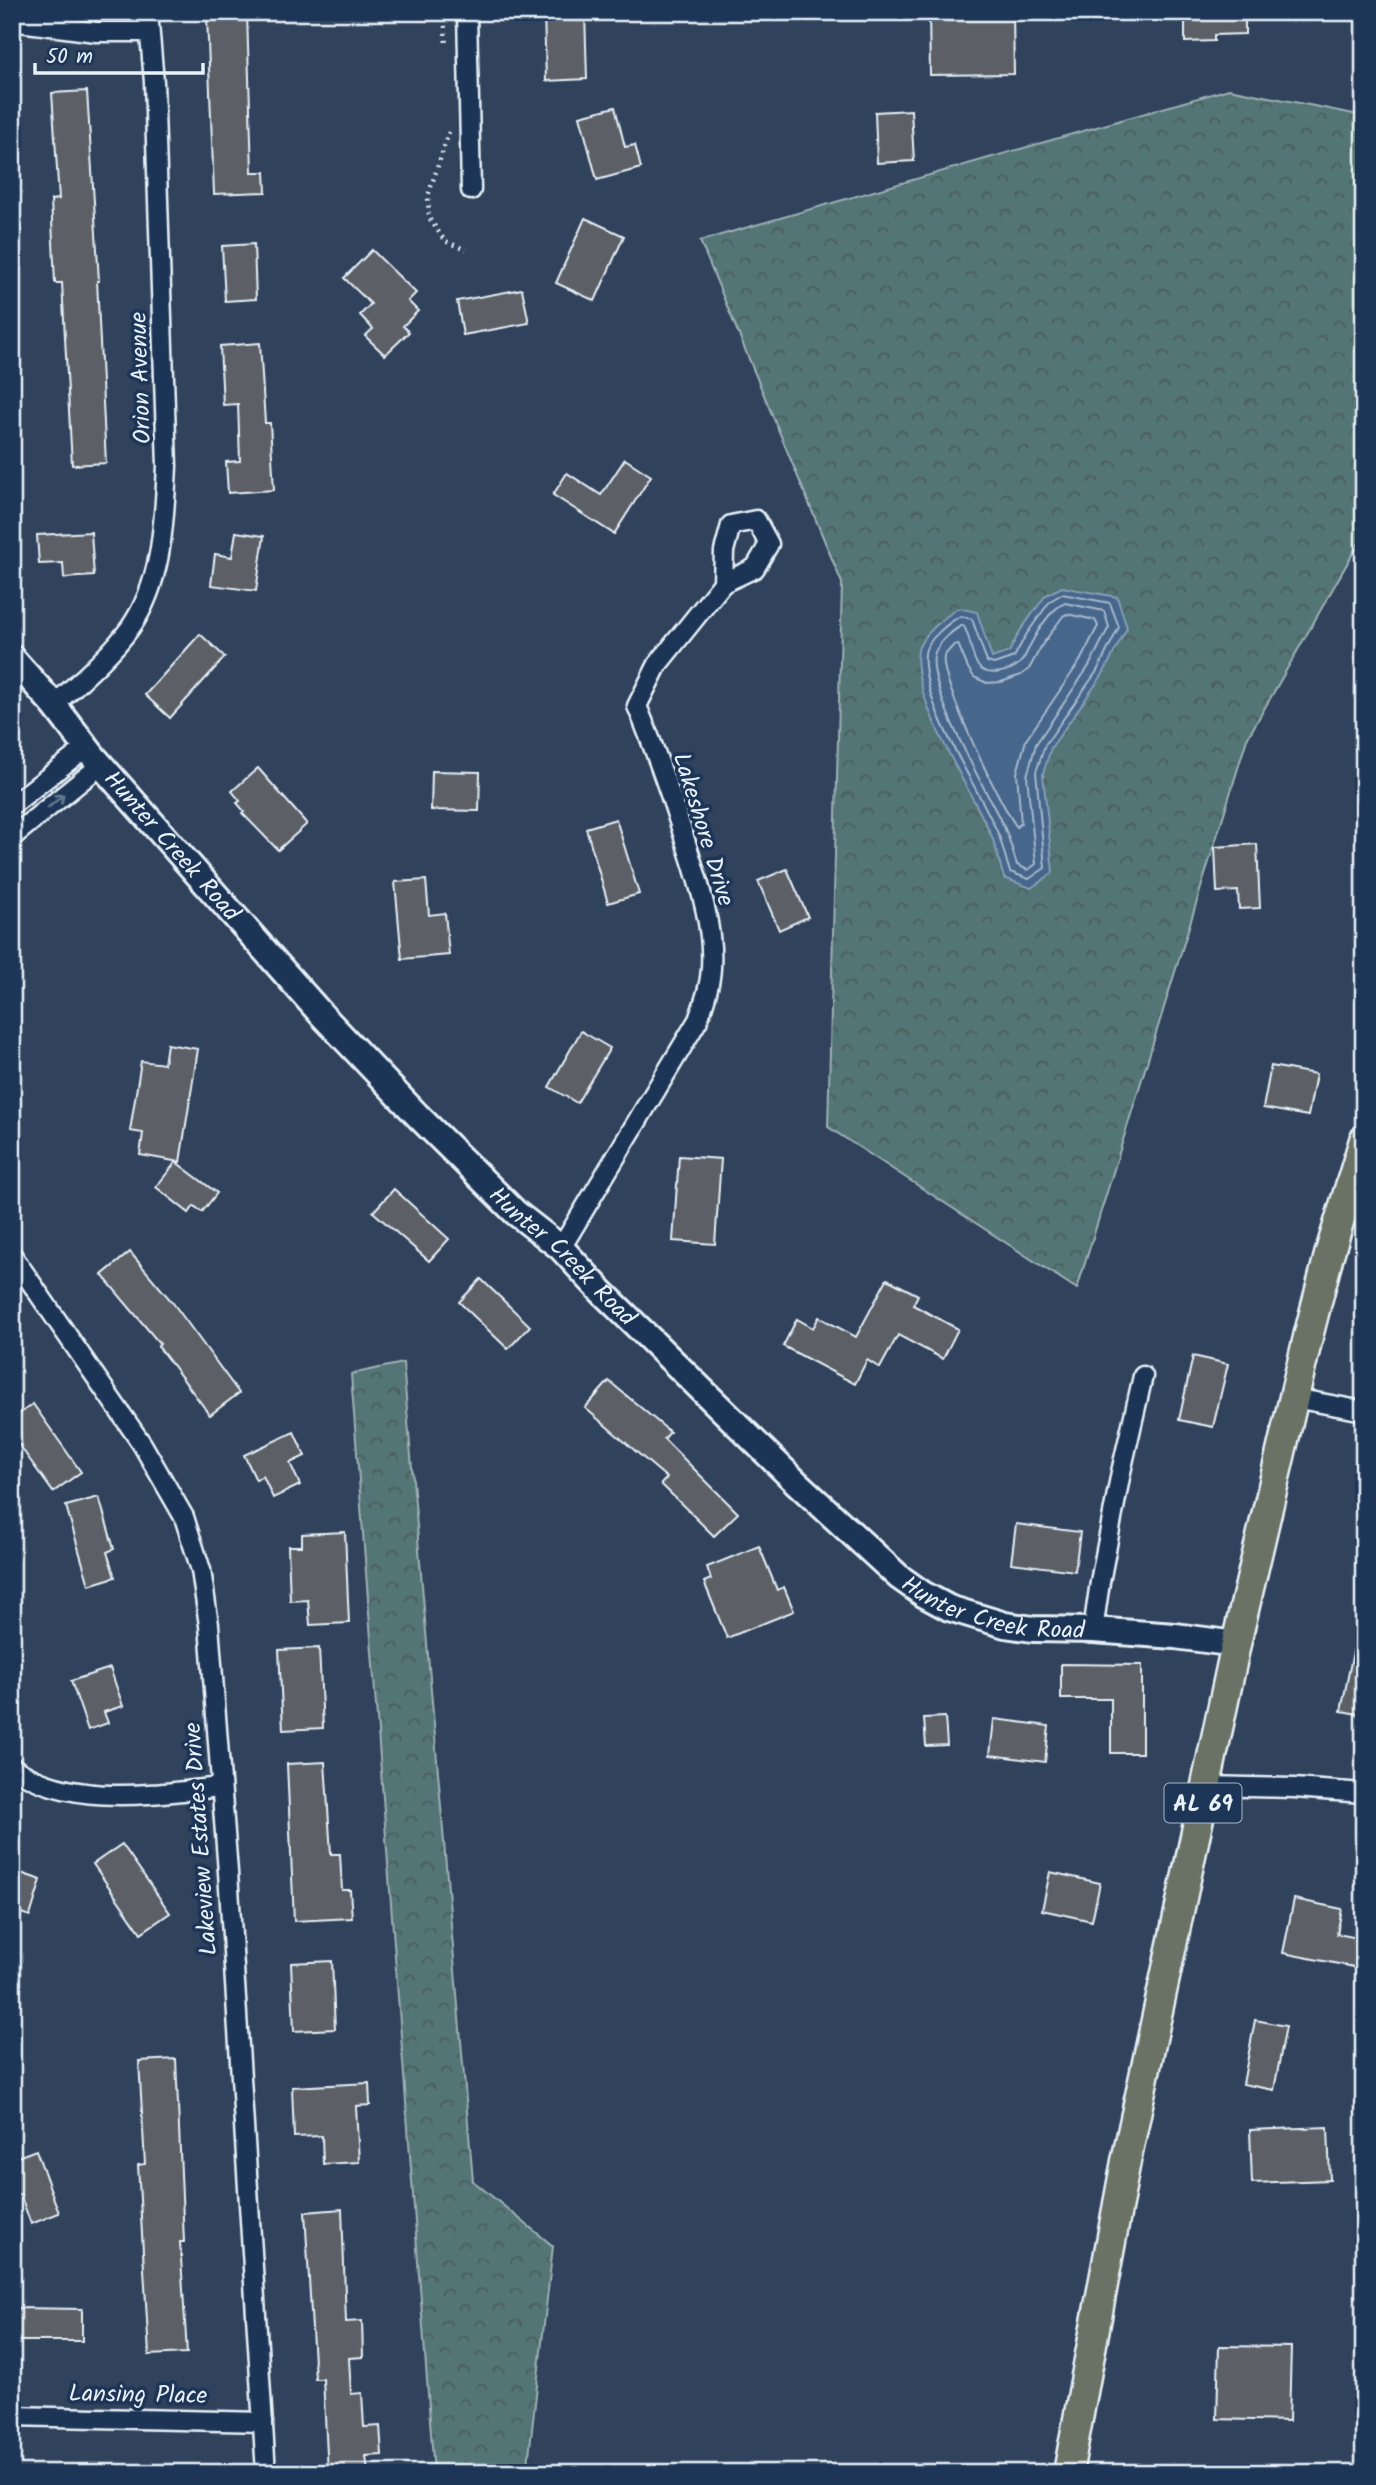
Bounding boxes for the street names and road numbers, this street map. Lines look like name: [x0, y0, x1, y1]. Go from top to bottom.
street label: Orion Avenue: [120, 311, 163, 445]
street label: Lakeshore Drive: [661, 748, 744, 911]
street label: Hunter Creek Road: [93, 762, 250, 932]
street label: Hunter Creek Road: [479, 1178, 646, 1337]
street label: Hunter Creek Road: [892, 1566, 1086, 1651]
street label: Lakeview Estates Drive: [174, 1721, 229, 1957]
road number: AL 69: [1164, 1784, 1242, 1822]
street label: Lansing Place: [68, 2375, 208, 2416]

